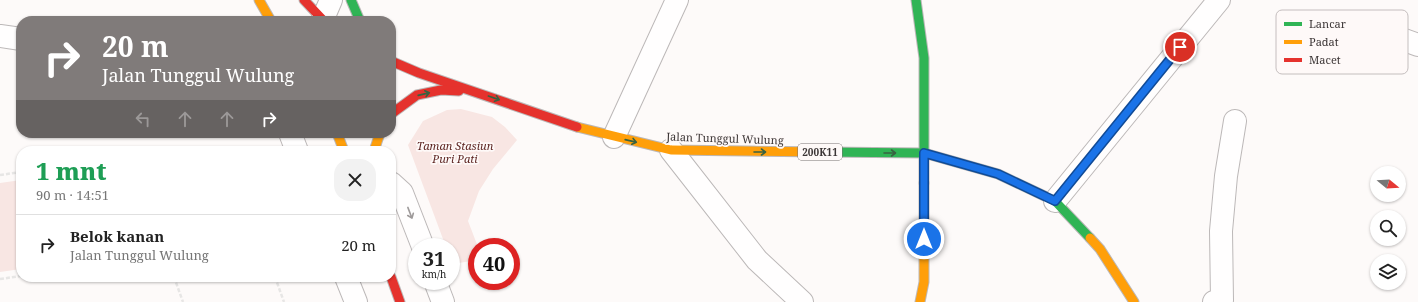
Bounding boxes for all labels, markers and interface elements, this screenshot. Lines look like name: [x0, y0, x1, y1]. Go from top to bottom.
legend: [1276, 10, 1408, 74]
text: Lancar: [1309, 16, 1347, 31]
text: 20 m: [102, 27, 169, 65]
pin: [1163, 30, 1197, 64]
icon: right: [36, 32, 88, 84]
text: Padat: [1309, 34, 1339, 49]
icon: arrive: [1169, 36, 1191, 58]
text: Macet: [1309, 52, 1341, 67]
text: Jalan Tunggul Wulung: [102, 63, 294, 87]
one-way arrow: [417, 90, 430, 97]
one-way arrow: [487, 95, 500, 102]
icon: left: [132, 108, 154, 130]
icon: ahead: [174, 108, 196, 130]
icon: ahead: [216, 108, 238, 130]
icon: right: [258, 108, 280, 130]
street label: Jalan Tunggul Wulung: [665, 128, 784, 148]
one-way arrow: [625, 137, 638, 145]
park label: Taman Stasiun Puri Pati: [417, 138, 494, 166]
road number: 200K11: [798, 144, 842, 160]
one-way arrow: [753, 148, 766, 156]
one-way arrow: [883, 149, 896, 157]
text: 1 mnt: [36, 154, 106, 187]
button: close: [334, 159, 376, 201]
north arrow: [1370, 166, 1406, 202]
map controls: [1370, 166, 1406, 290]
text: 90 m · 14:51: [36, 186, 109, 204]
one-way arrow: [406, 207, 414, 219]
button: search: [1370, 210, 1406, 246]
position arrow: [903, 218, 945, 260]
text: Belok kanan: [70, 226, 164, 246]
icon: right: [36, 234, 58, 256]
text: 20 m: [341, 235, 376, 255]
speed limit sign: 40: [468, 238, 520, 290]
text: 31: [423, 245, 445, 272]
text: Jalan Tunggul Wulung: [70, 246, 209, 264]
button: layers: [1370, 254, 1406, 290]
text: km/h: [422, 267, 446, 281]

